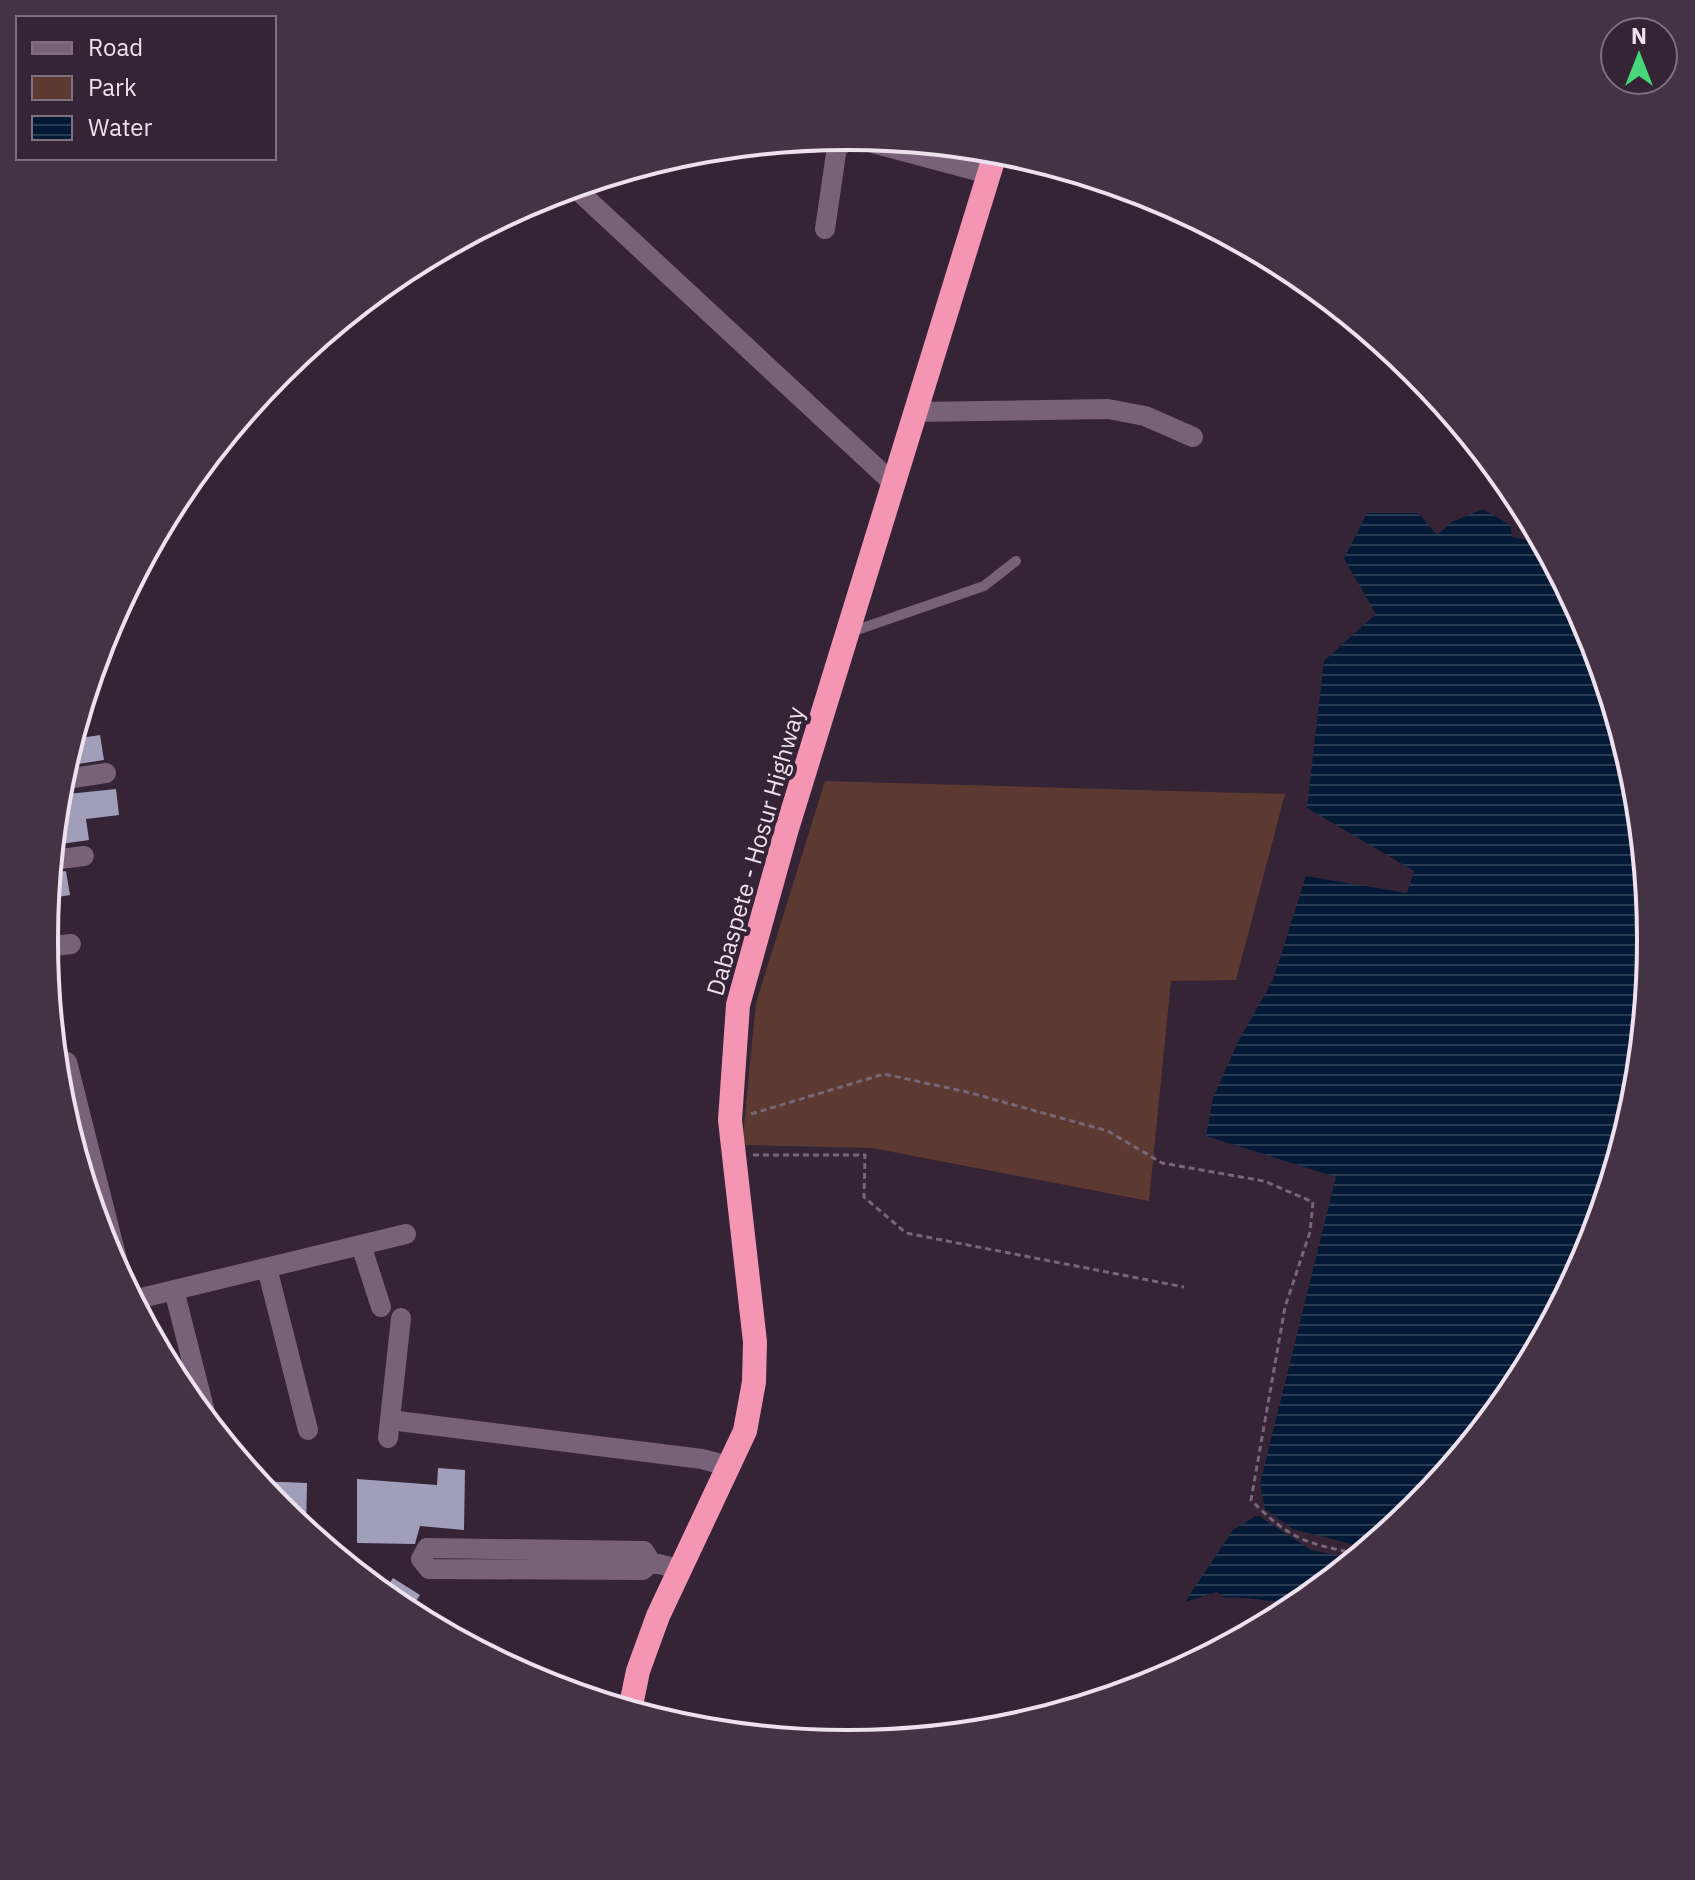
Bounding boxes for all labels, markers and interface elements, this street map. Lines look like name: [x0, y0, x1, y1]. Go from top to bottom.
legend: [16, 16, 276, 160]
north arrow: [1599, 16, 1679, 96]
text: N: [1631, 21, 1647, 50]
text: Road: [88, 31, 143, 63]
text: Park: [88, 71, 137, 103]
text: Water: [88, 111, 152, 143]
street label: Dabaspete - Hosur Highway: [698, 703, 812, 999]

